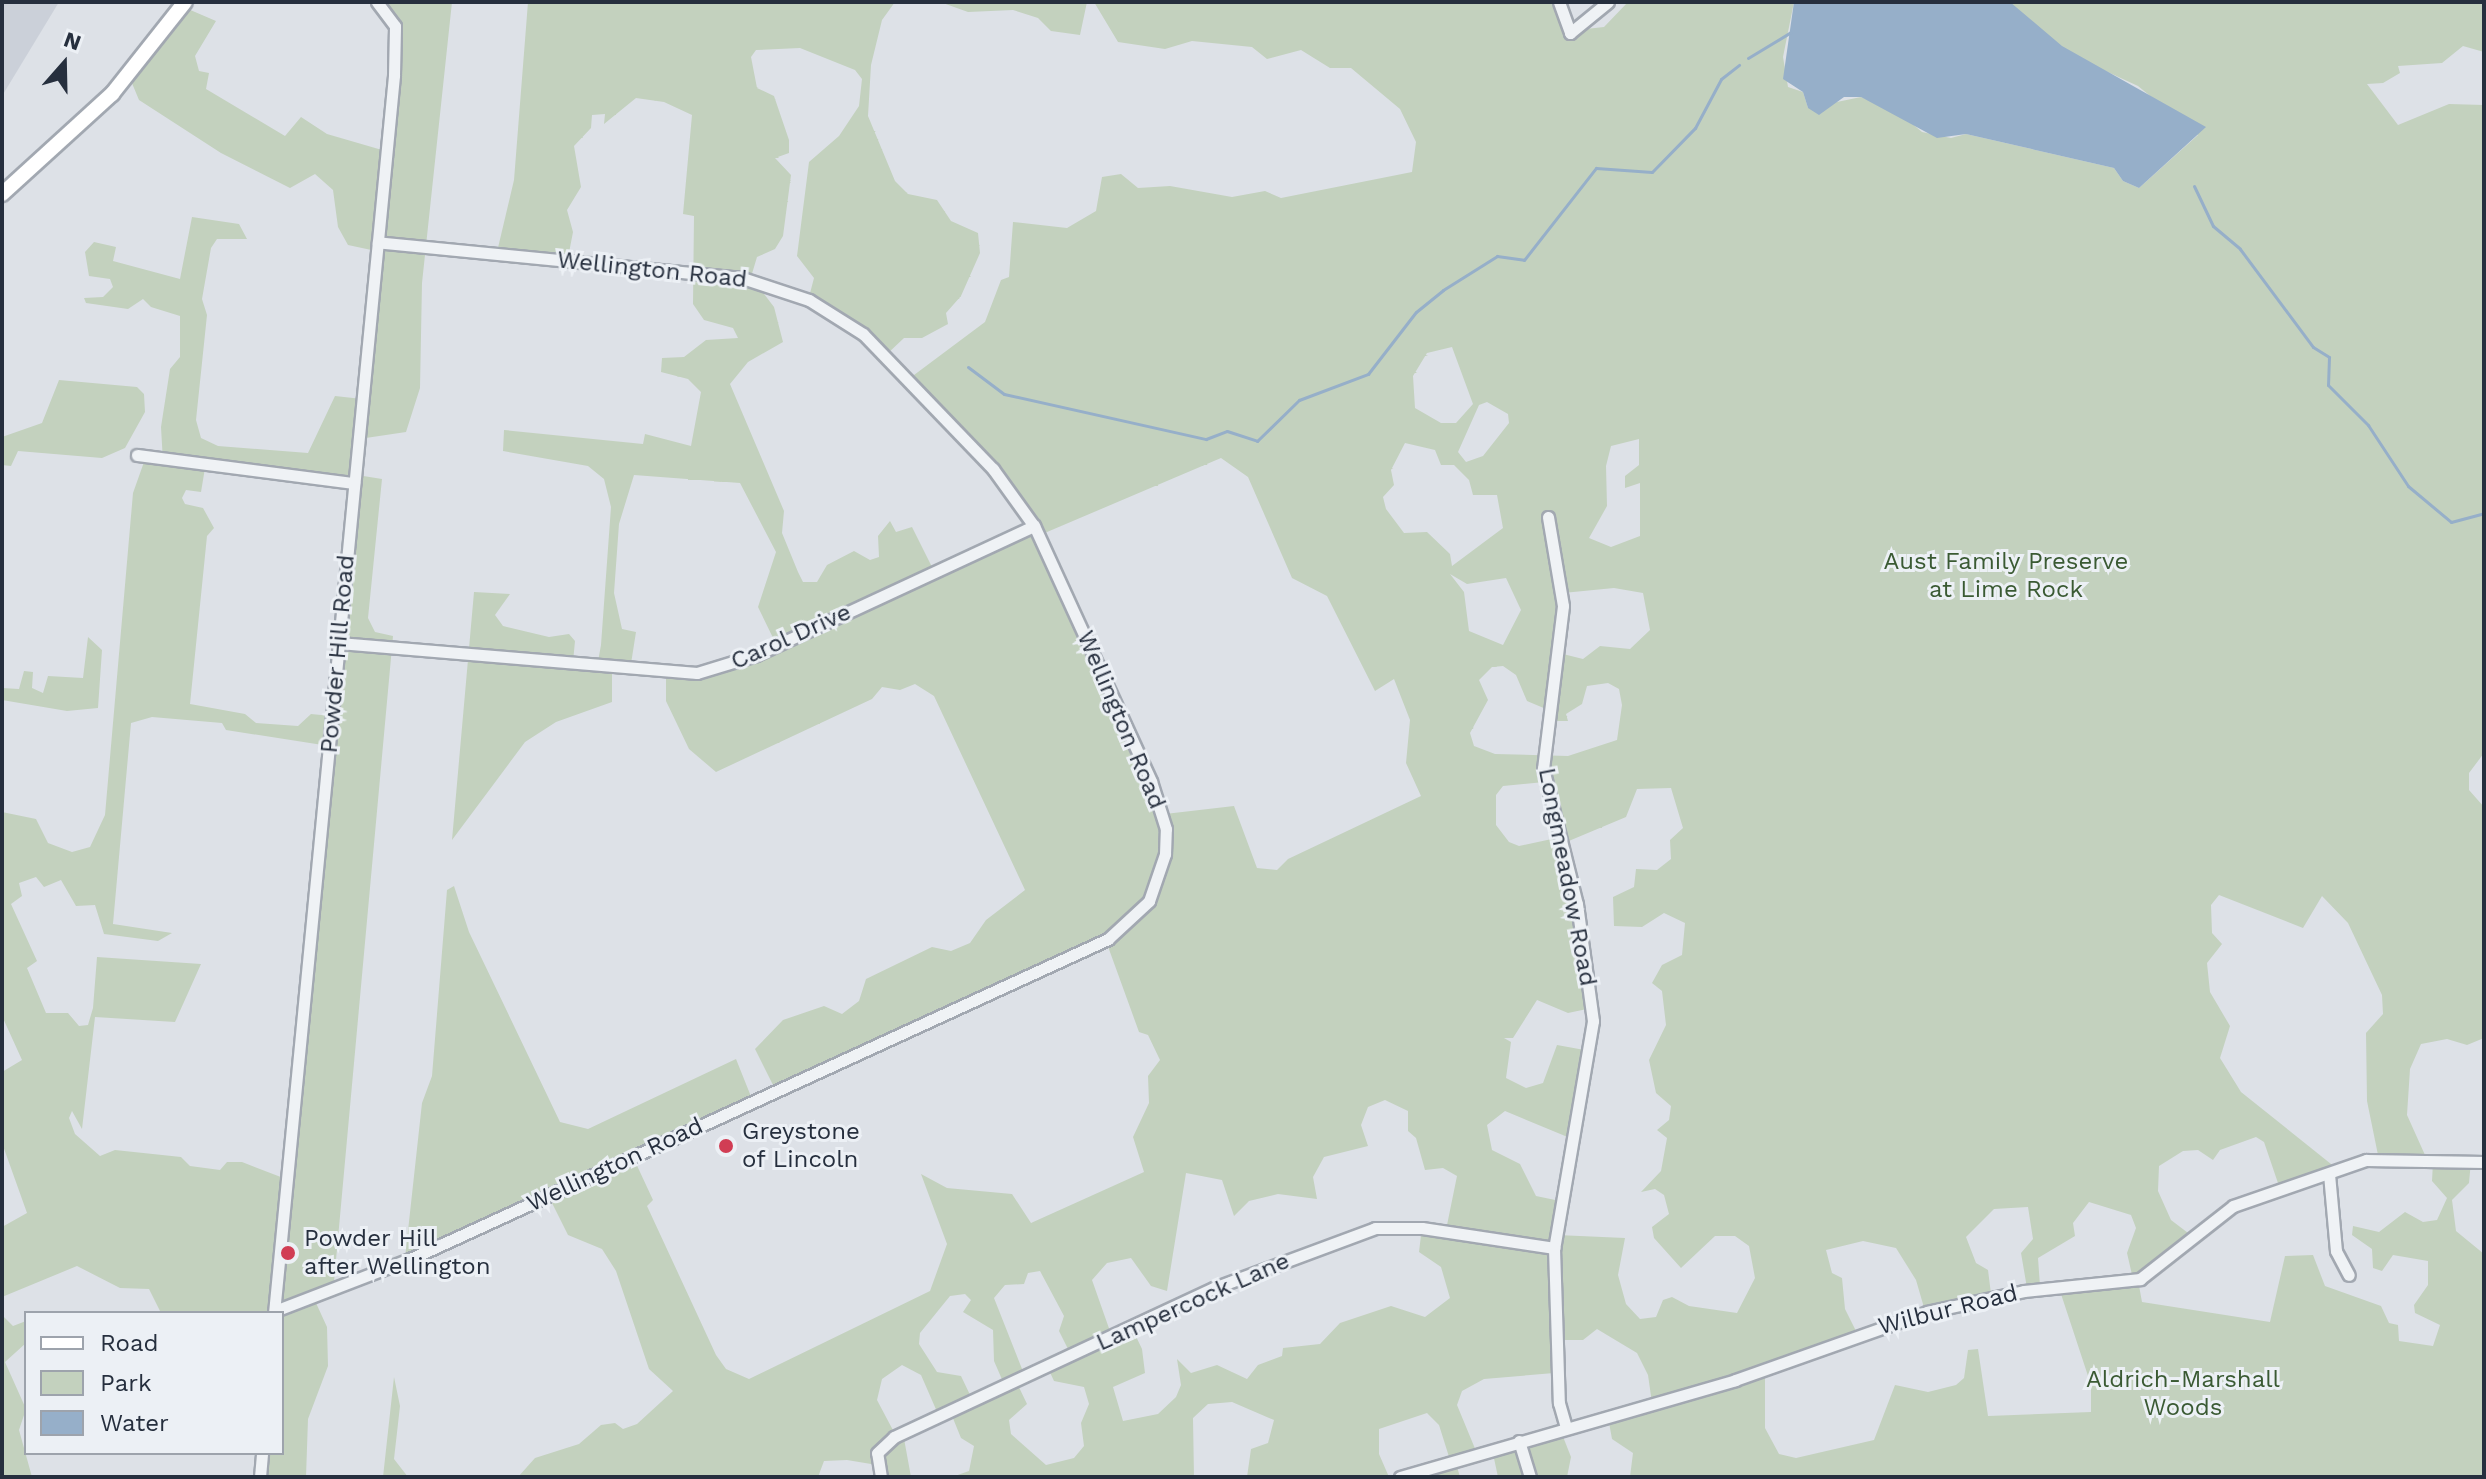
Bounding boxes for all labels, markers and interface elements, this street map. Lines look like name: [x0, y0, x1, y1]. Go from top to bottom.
north arrow: [24, 24, 104, 104]
text: N: [60, 26, 84, 56]
street label: Wellington Road: [556, 246, 748, 294]
park label: Aust Family Preserve at Lime Rock: [1883, 548, 2129, 604]
street label: Powder Hill Road: [315, 553, 361, 755]
street label: Carol Drive: [726, 598, 856, 676]
street label: Wellington Road: [1070, 627, 1172, 813]
street label: Longmeadow Road: [1532, 765, 1602, 989]
street label: Wellington Road: [522, 1112, 708, 1218]
place label: Greystone of Lincoln: [742, 1118, 860, 1174]
marker: Greystone of Lincoln: [717, 1137, 735, 1155]
place label: Powder Hill after Wellington: [304, 1225, 492, 1281]
marker: Powder Hill after Wellington: [279, 1244, 297, 1262]
street label: Lampercock Lane: [1092, 1246, 1294, 1358]
street label: Wilbur Road: [1875, 1279, 2021, 1341]
legend: [24, 1311, 284, 1455]
text: Road: [100, 1329, 159, 1357]
park label: Aldrich-Marshall Woods: [2086, 1366, 2280, 1422]
text: Park: [100, 1369, 152, 1397]
text: Water: [100, 1409, 169, 1437]

